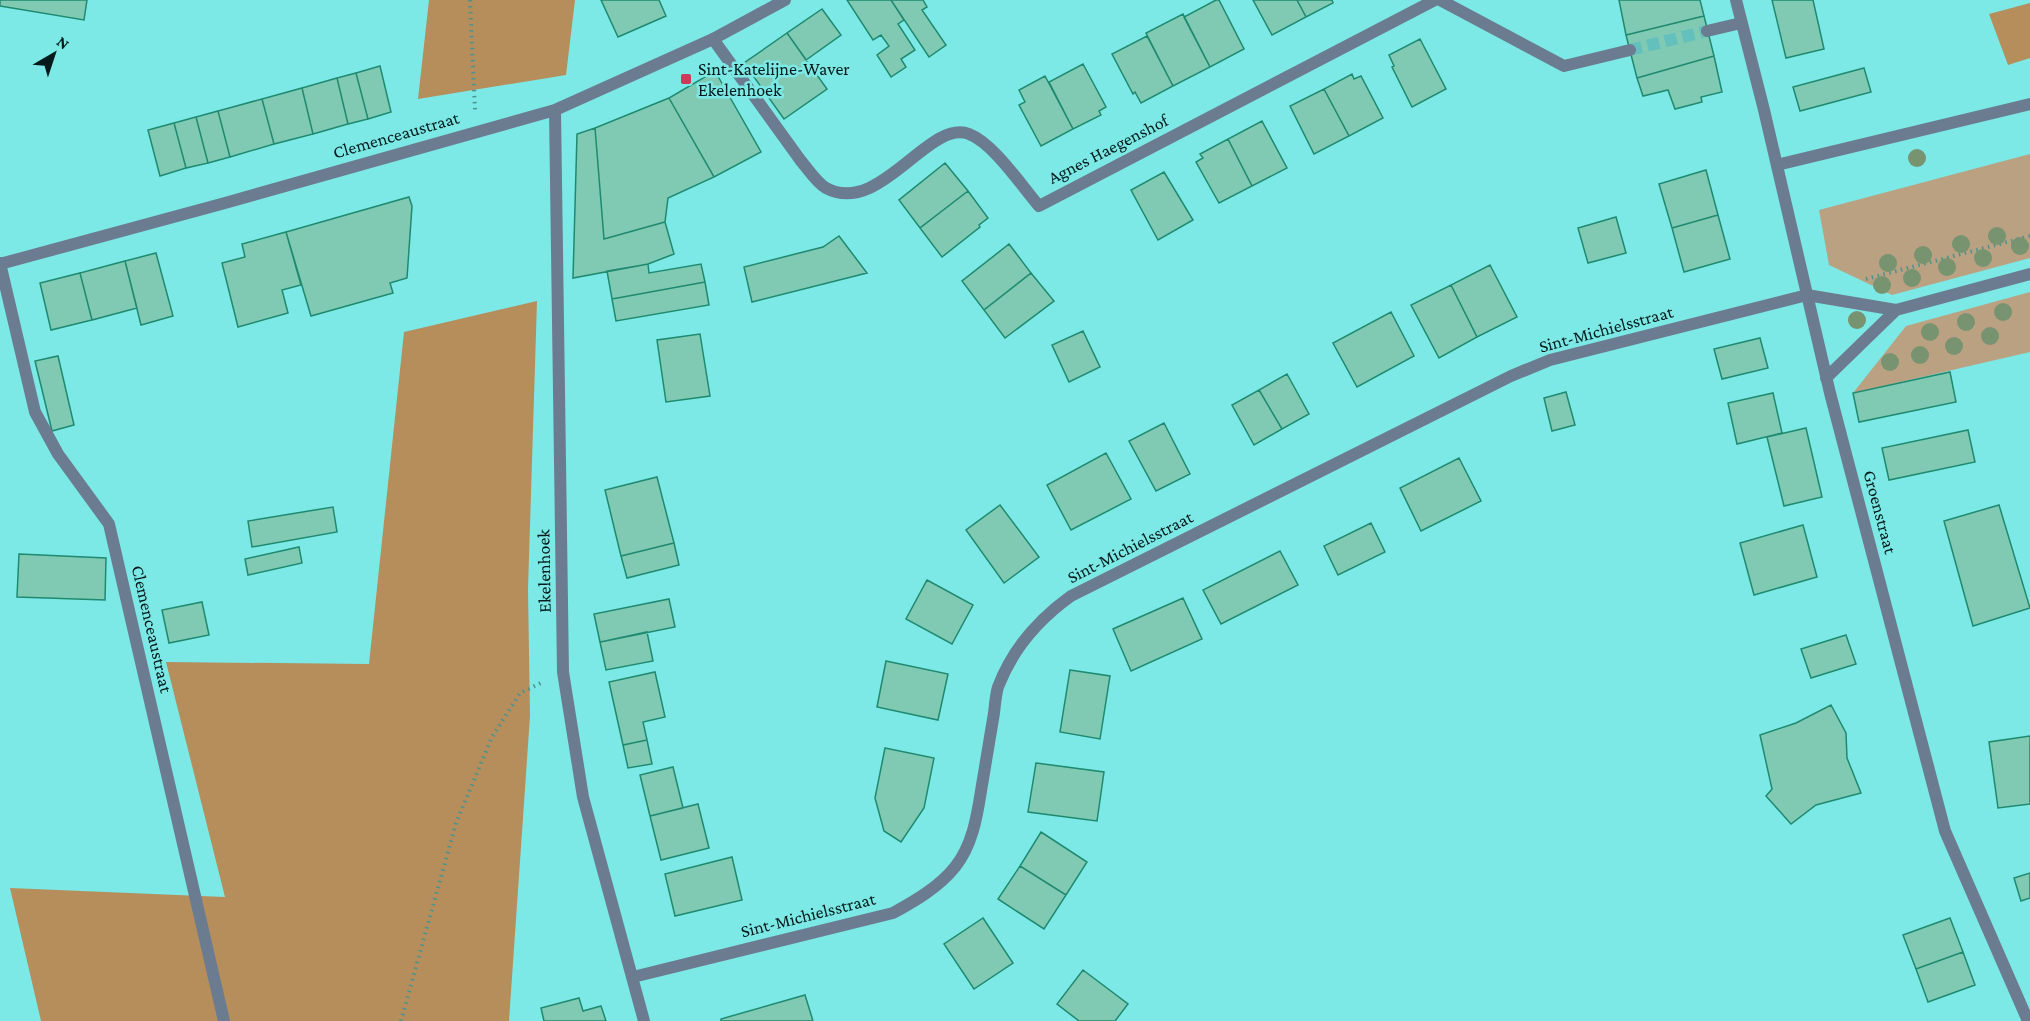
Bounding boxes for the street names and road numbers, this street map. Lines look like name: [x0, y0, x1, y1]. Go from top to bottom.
street label: Clemenceaustraat: [331, 107, 462, 163]
street label: Agnes Haegenshof: [1045, 109, 1173, 188]
street label: Sint-Michielsstraat: [1537, 301, 1676, 357]
street label: Groenstraat: [1859, 468, 1901, 557]
street label: Sint-Michielsstraat: [1064, 506, 1197, 587]
street label: Ekelenhoek: [533, 529, 555, 613]
street label: Clemenceaustraat: [128, 563, 177, 696]
street label: Sint-Michielsstraat: [739, 888, 878, 941]

